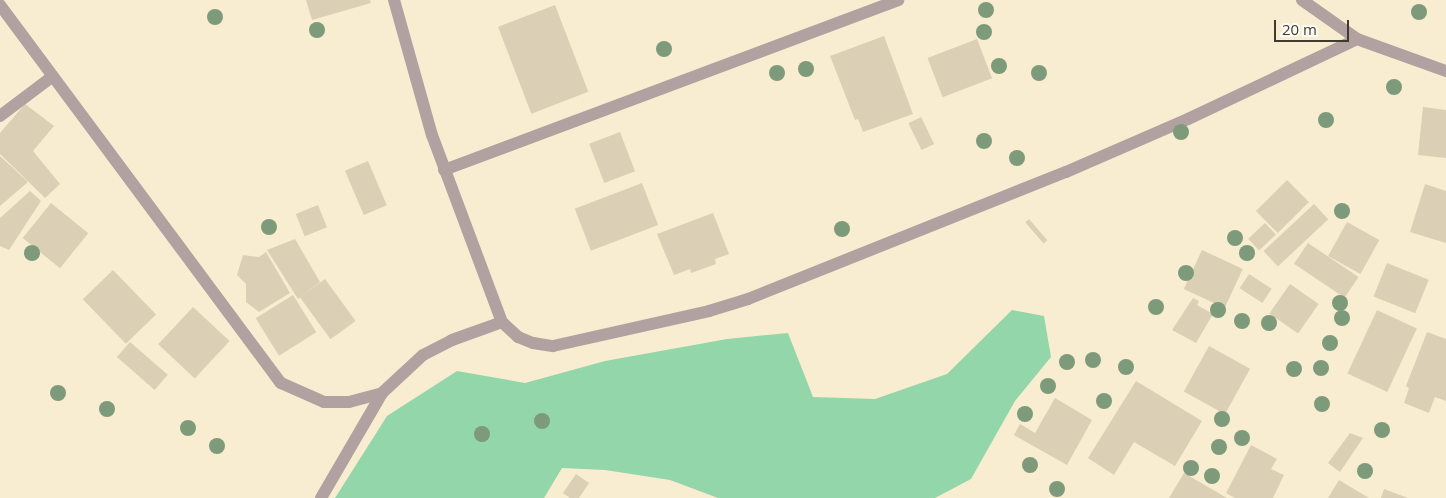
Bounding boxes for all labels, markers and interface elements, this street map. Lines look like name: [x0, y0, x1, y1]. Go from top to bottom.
scale bar: [1276, 10, 1351, 42]
text: 20 m: [1282, 19, 1317, 39]

